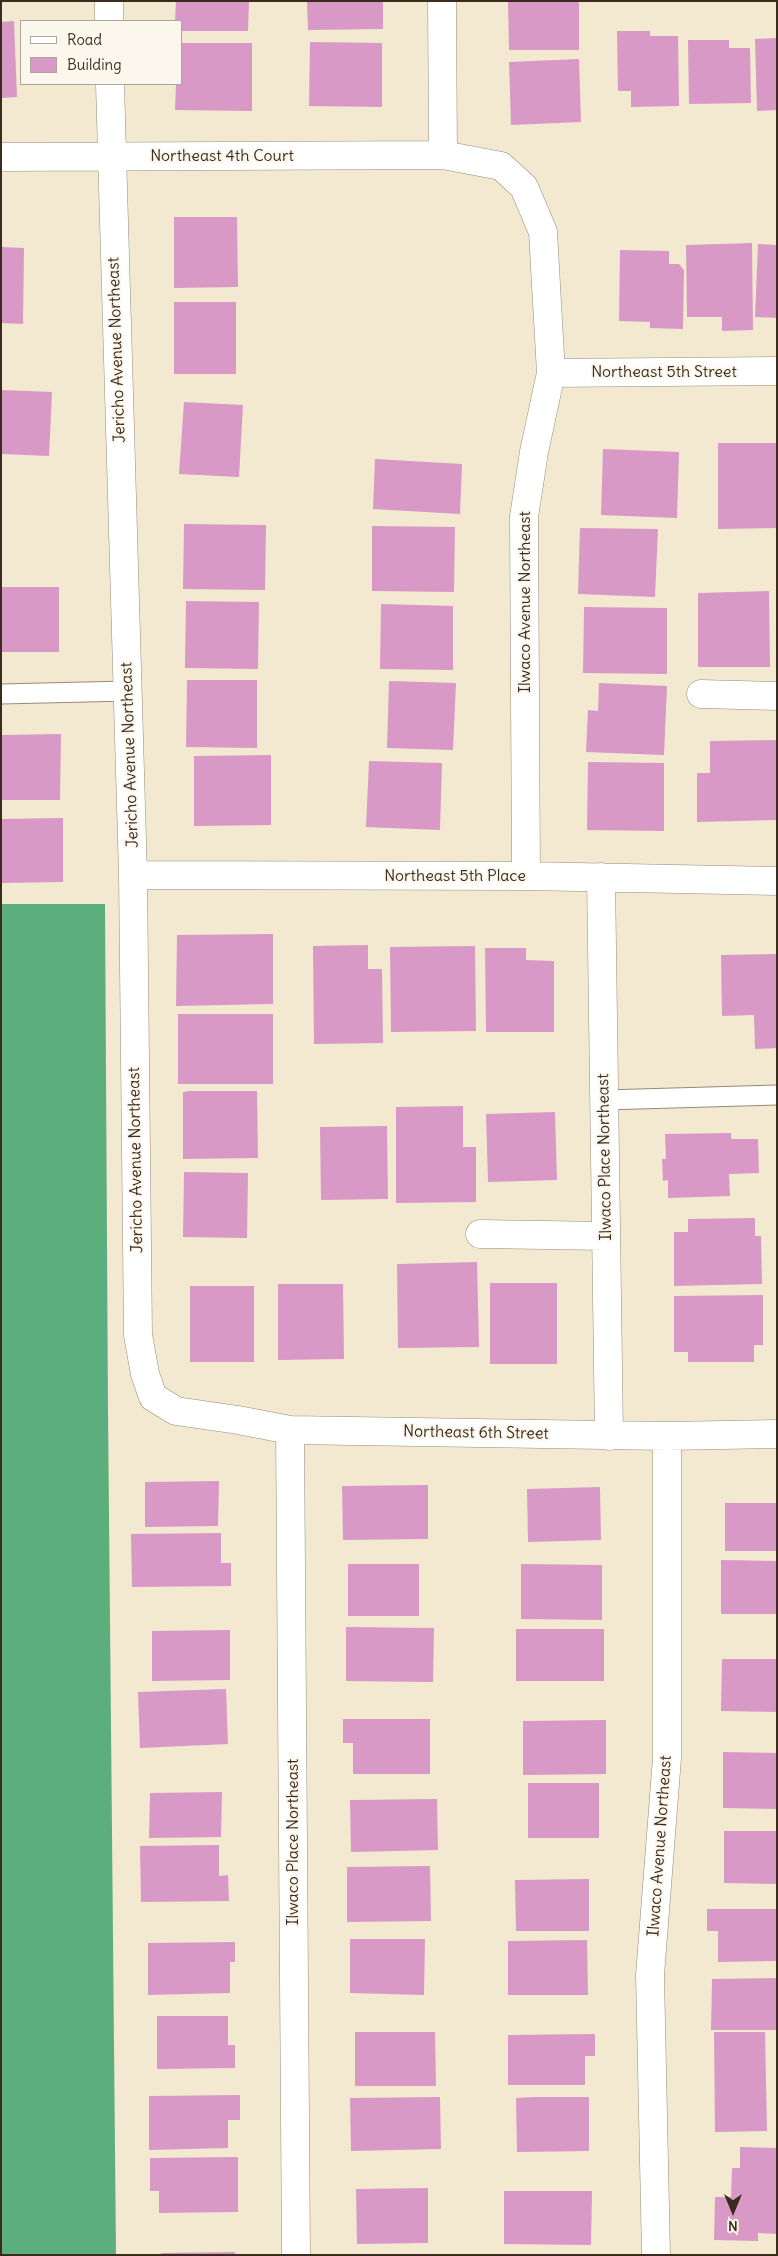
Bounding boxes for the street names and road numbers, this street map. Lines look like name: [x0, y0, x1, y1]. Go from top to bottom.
street label: Northeast 4th Court: [150, 146, 294, 166]
street label: Jericho Avenue Northeast: [104, 257, 130, 443]
street label: Northeast 5th Street: [591, 362, 737, 382]
street label: Ilwaco Avenue Northeast: [515, 511, 535, 693]
street label: Jericho Avenue Northeast: [117, 662, 143, 848]
street label: Northeast 5th Place: [384, 866, 526, 886]
street label: Jericho Avenue Northeast: [125, 1067, 147, 1253]
street label: Ilwaco Place Northeast: [594, 1073, 616, 1241]
street label: Northeast 6th Street: [403, 1422, 549, 1444]
street label: Ilwaco Avenue Northeast: [644, 1755, 676, 1937]
street label: Ilwaco Place Northeast: [283, 1758, 303, 1926]

